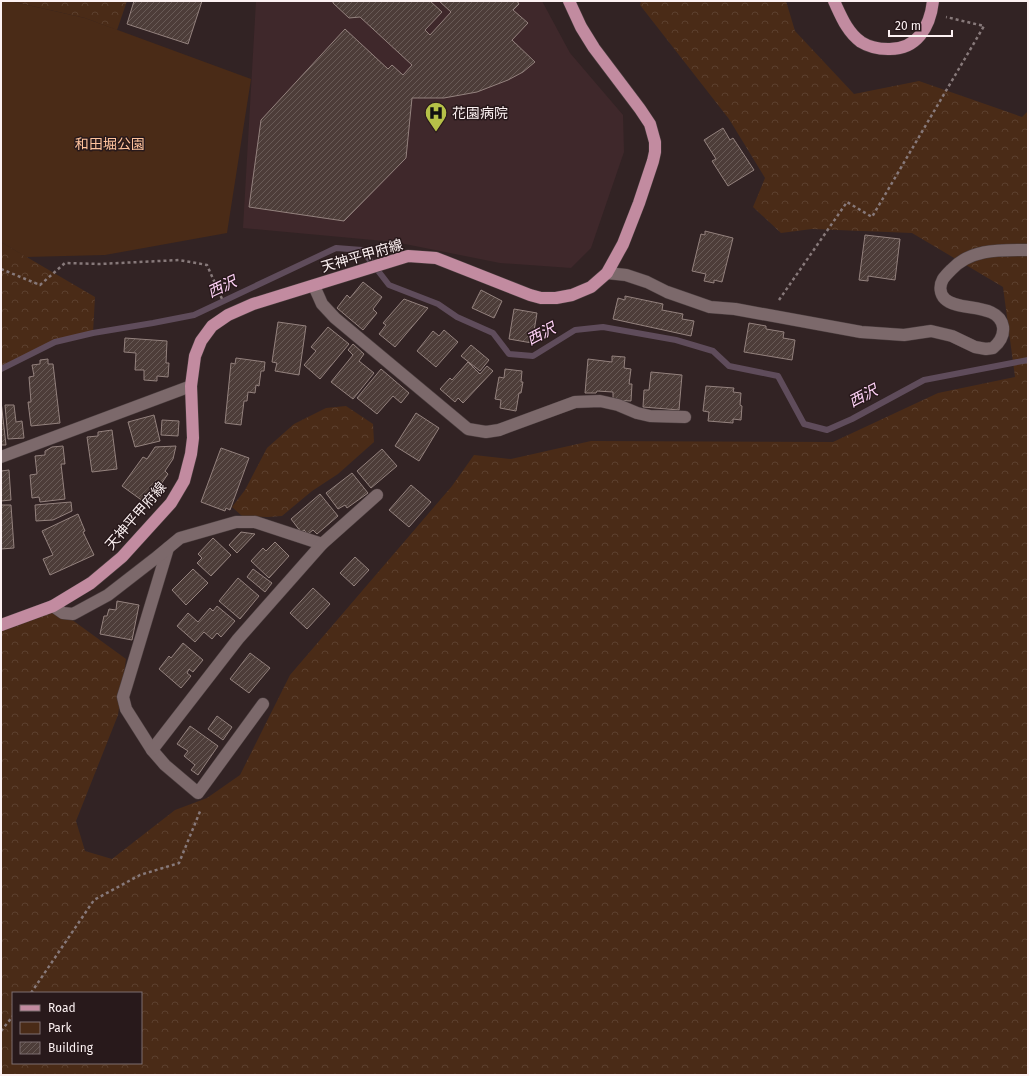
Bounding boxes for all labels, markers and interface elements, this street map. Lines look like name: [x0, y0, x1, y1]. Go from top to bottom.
scale bar: [889, 12, 952, 38]
text: 20 m: [895, 19, 921, 33]
hospital icon: 花園病院: [423, 100, 449, 133]
place label: 花園病院: [452, 105, 508, 122]
park label: 和田堀公園: [75, 136, 145, 153]
street label: 天神平甲府線: [319, 236, 405, 276]
water label: 西沢: [205, 272, 241, 301]
water label: 西沢: [524, 318, 560, 349]
water label: 西沢: [846, 380, 882, 411]
street label: 天神平甲府線: [102, 479, 170, 553]
legend: [12, 992, 142, 1064]
text: Road: [48, 1001, 76, 1015]
text: Park: [48, 1021, 72, 1035]
text: Building: [48, 1041, 94, 1055]

